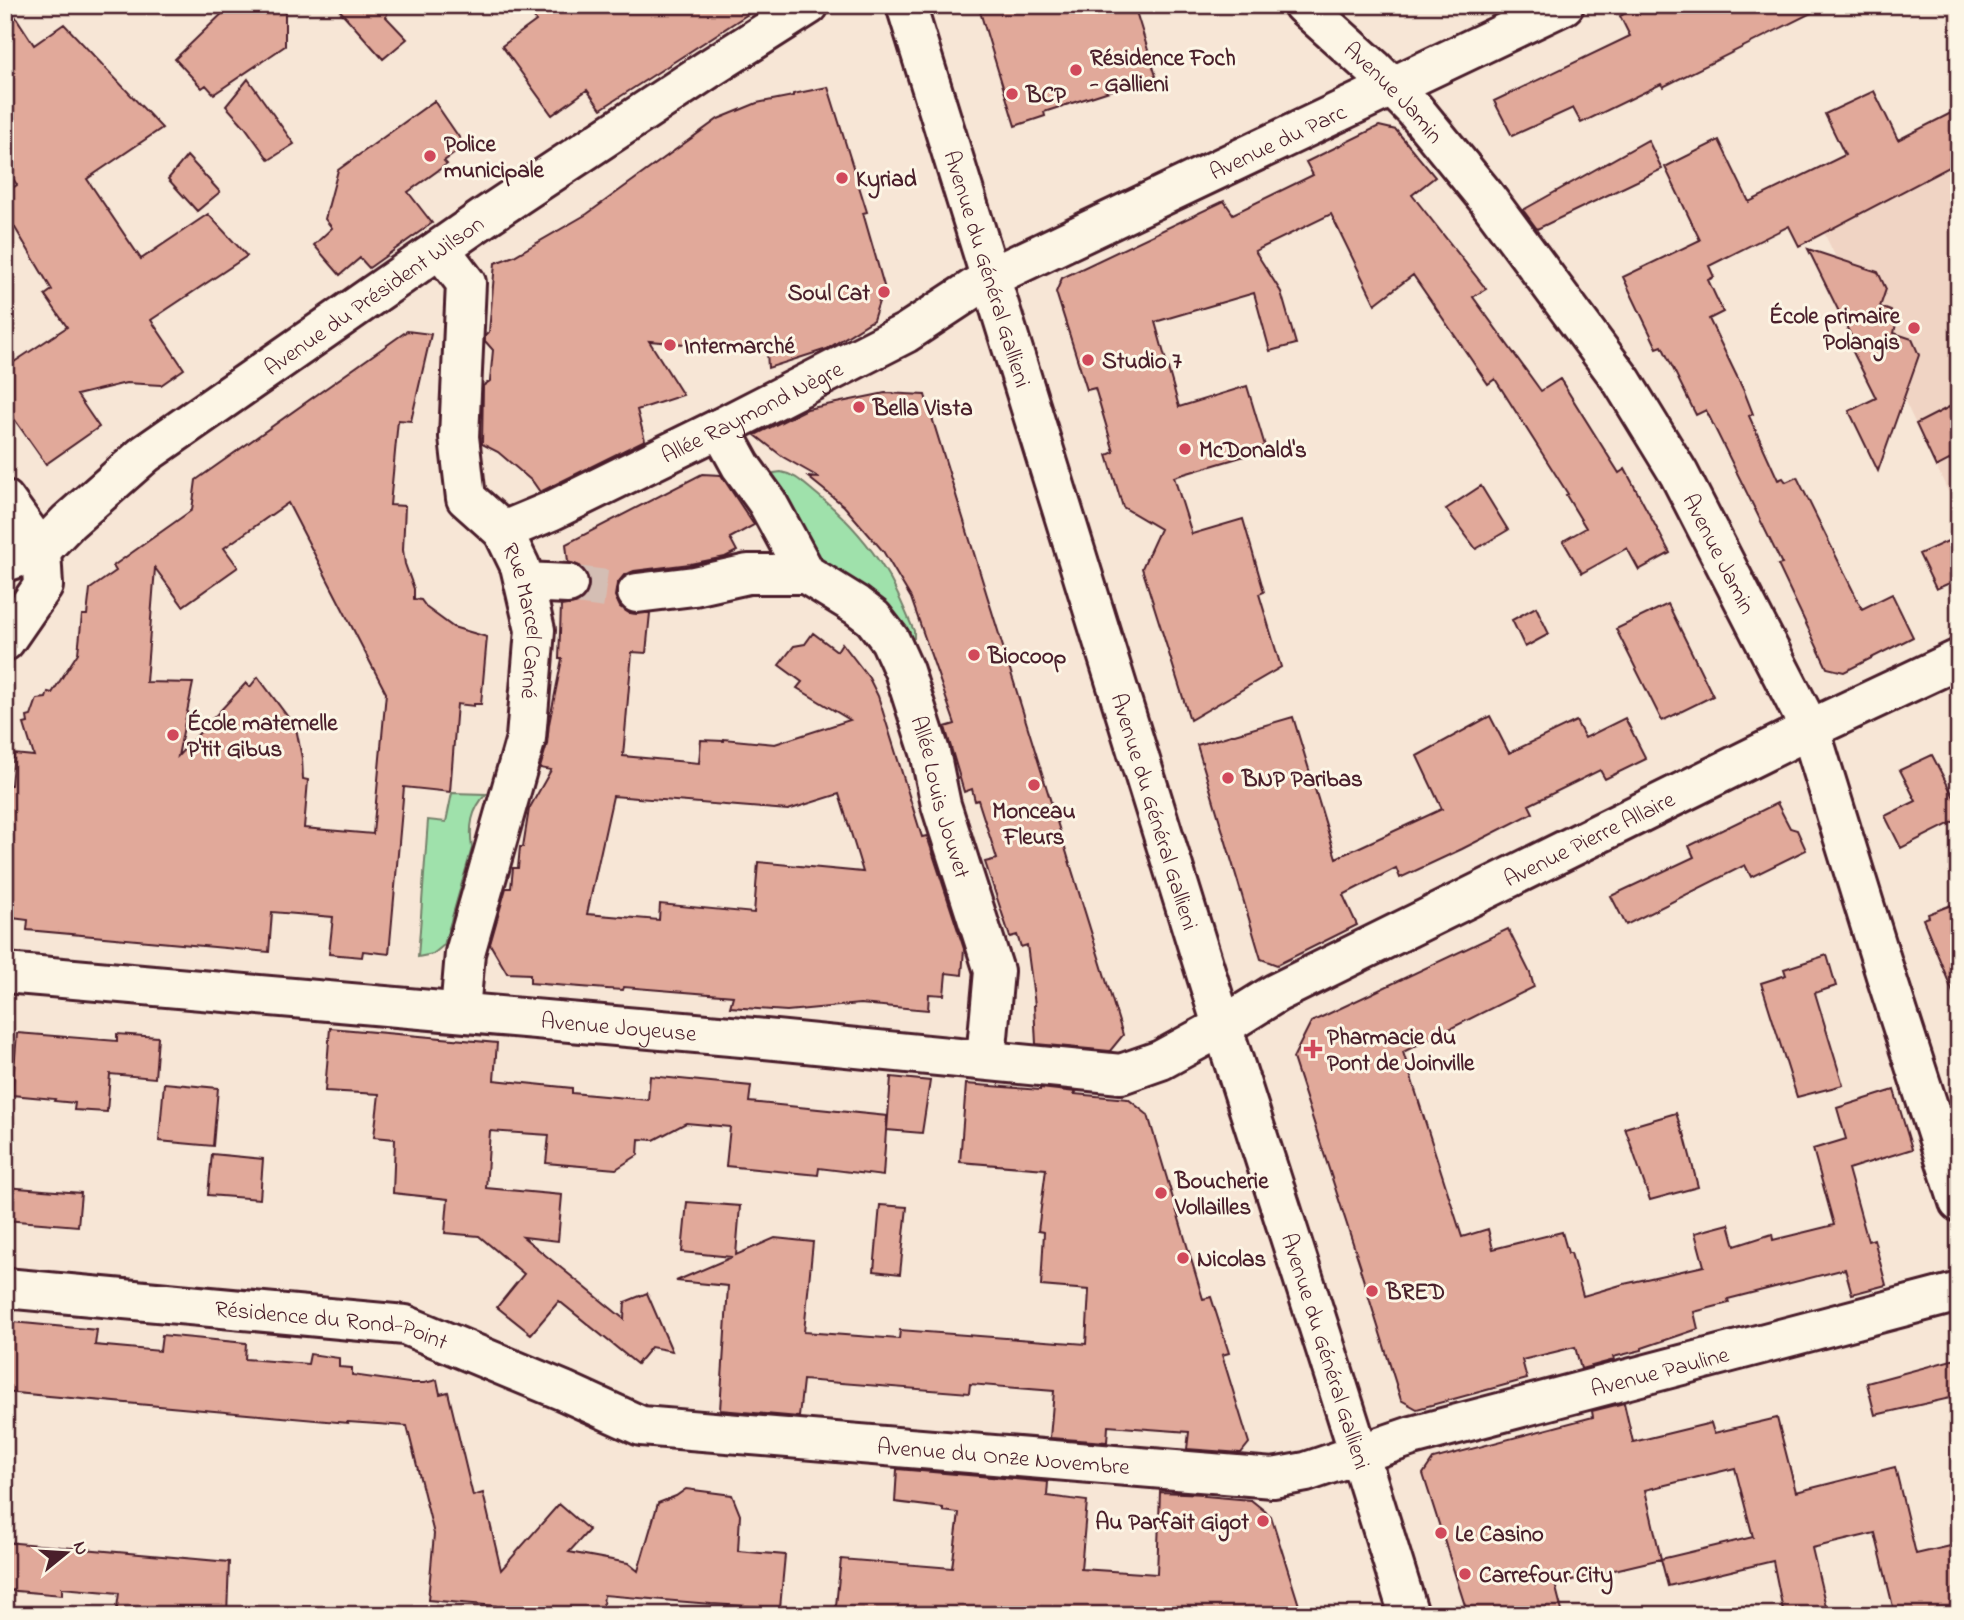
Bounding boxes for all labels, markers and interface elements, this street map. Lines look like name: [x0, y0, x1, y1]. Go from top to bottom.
street label: Avenue Jamin: [1335, 35, 1450, 152]
place label: Résidence Foch - Gallieni: [1089, 43, 1236, 102]
marker: Résidence Foch - Gallieni: [1068, 62, 1084, 78]
place label: BCP: [1025, 80, 1066, 113]
marker: BCP: [1004, 86, 1020, 102]
street label: Avenue du Parc: [1205, 96, 1353, 190]
place label: Police municipale: [444, 129, 545, 188]
street label: Avenue du Général Gallieni: [933, 147, 1038, 392]
marker: Police municipale: [422, 148, 438, 164]
place label: Kyriad: [856, 164, 917, 199]
marker: Kyriad: [834, 170, 850, 186]
street label: Avenue du Président Wilson: [258, 209, 492, 385]
place label: Soul Cat: [788, 278, 870, 311]
marker: Soul Cat: [876, 284, 892, 300]
place label: École primaire Polangis: [1769, 301, 1901, 362]
marker: École primaire Polangis: [1906, 320, 1922, 336]
place label: Intermarché: [684, 331, 795, 364]
marker: Intermarché: [662, 337, 678, 353]
place label: Studio 7: [1102, 346, 1182, 379]
marker: Studio 7: [1080, 352, 1096, 368]
street label: Allée Raymond Nègre: [656, 354, 850, 473]
place label: Bella Vista: [872, 393, 973, 426]
marker: Bella Vista: [851, 399, 867, 415]
place label: McDonald's: [1199, 435, 1307, 468]
marker: McDonald's: [1177, 441, 1193, 457]
street label: Avenue Jamin: [1673, 488, 1762, 621]
street label: Rue Marcel Carné: [492, 538, 549, 701]
place label: Biocoop: [987, 641, 1067, 674]
marker: Biocoop: [966, 647, 982, 663]
street label: Avenue du Général Gallieni: [1101, 690, 1205, 935]
place label: École maternelle P'tit Gibus: [187, 708, 338, 767]
street label: Allée Louis Jouvet: [900, 712, 977, 883]
marker: École maternelle P'tit Gibus: [165, 727, 181, 743]
place label: BNP Paribas: [1241, 764, 1363, 797]
marker: BNP Paribas: [1220, 770, 1236, 786]
marker: Monceau Fleurs: [1026, 777, 1042, 793]
street label: Avenue Pierre Allaire: [1499, 784, 1682, 897]
place label: Monceau Fleurs: [992, 796, 1076, 855]
street label: Avenue Joyeuse: [539, 1006, 698, 1052]
place label: Pharmacie du Pont de Joinville: [1327, 1022, 1475, 1081]
marker: Pharmacie du Pont de Joinville: [1305, 1041, 1321, 1057]
place label: Boucherie Vollailles: [1174, 1166, 1269, 1225]
marker: Boucherie Vollailles: [1153, 1185, 1169, 1201]
street label: Avenue du Général Gallieni: [1271, 1229, 1377, 1474]
place label: Nicolas: [1197, 1244, 1266, 1277]
marker: Nicolas: [1175, 1250, 1191, 1266]
place label: BRED: [1385, 1277, 1445, 1310]
marker: BRED: [1364, 1283, 1380, 1299]
street label: Résidence du Rond-Point: [213, 1293, 453, 1360]
street label: Avenue Pauline: [1587, 1339, 1734, 1407]
street label: Avenue du Onze Novembre: [876, 1431, 1131, 1485]
place label: Au Parfait Gigot: [1095, 1507, 1249, 1542]
marker: Au Parfait Gigot: [1255, 1513, 1271, 1529]
north arrow: [32, 1518, 102, 1588]
place label: Le Casino: [1455, 1519, 1544, 1552]
marker: Le Casino: [1433, 1525, 1449, 1541]
text: N: [65, 1538, 95, 1559]
place label: Carrefour City: [1479, 1560, 1613, 1595]
marker: Carrefour City: [1457, 1566, 1473, 1582]

